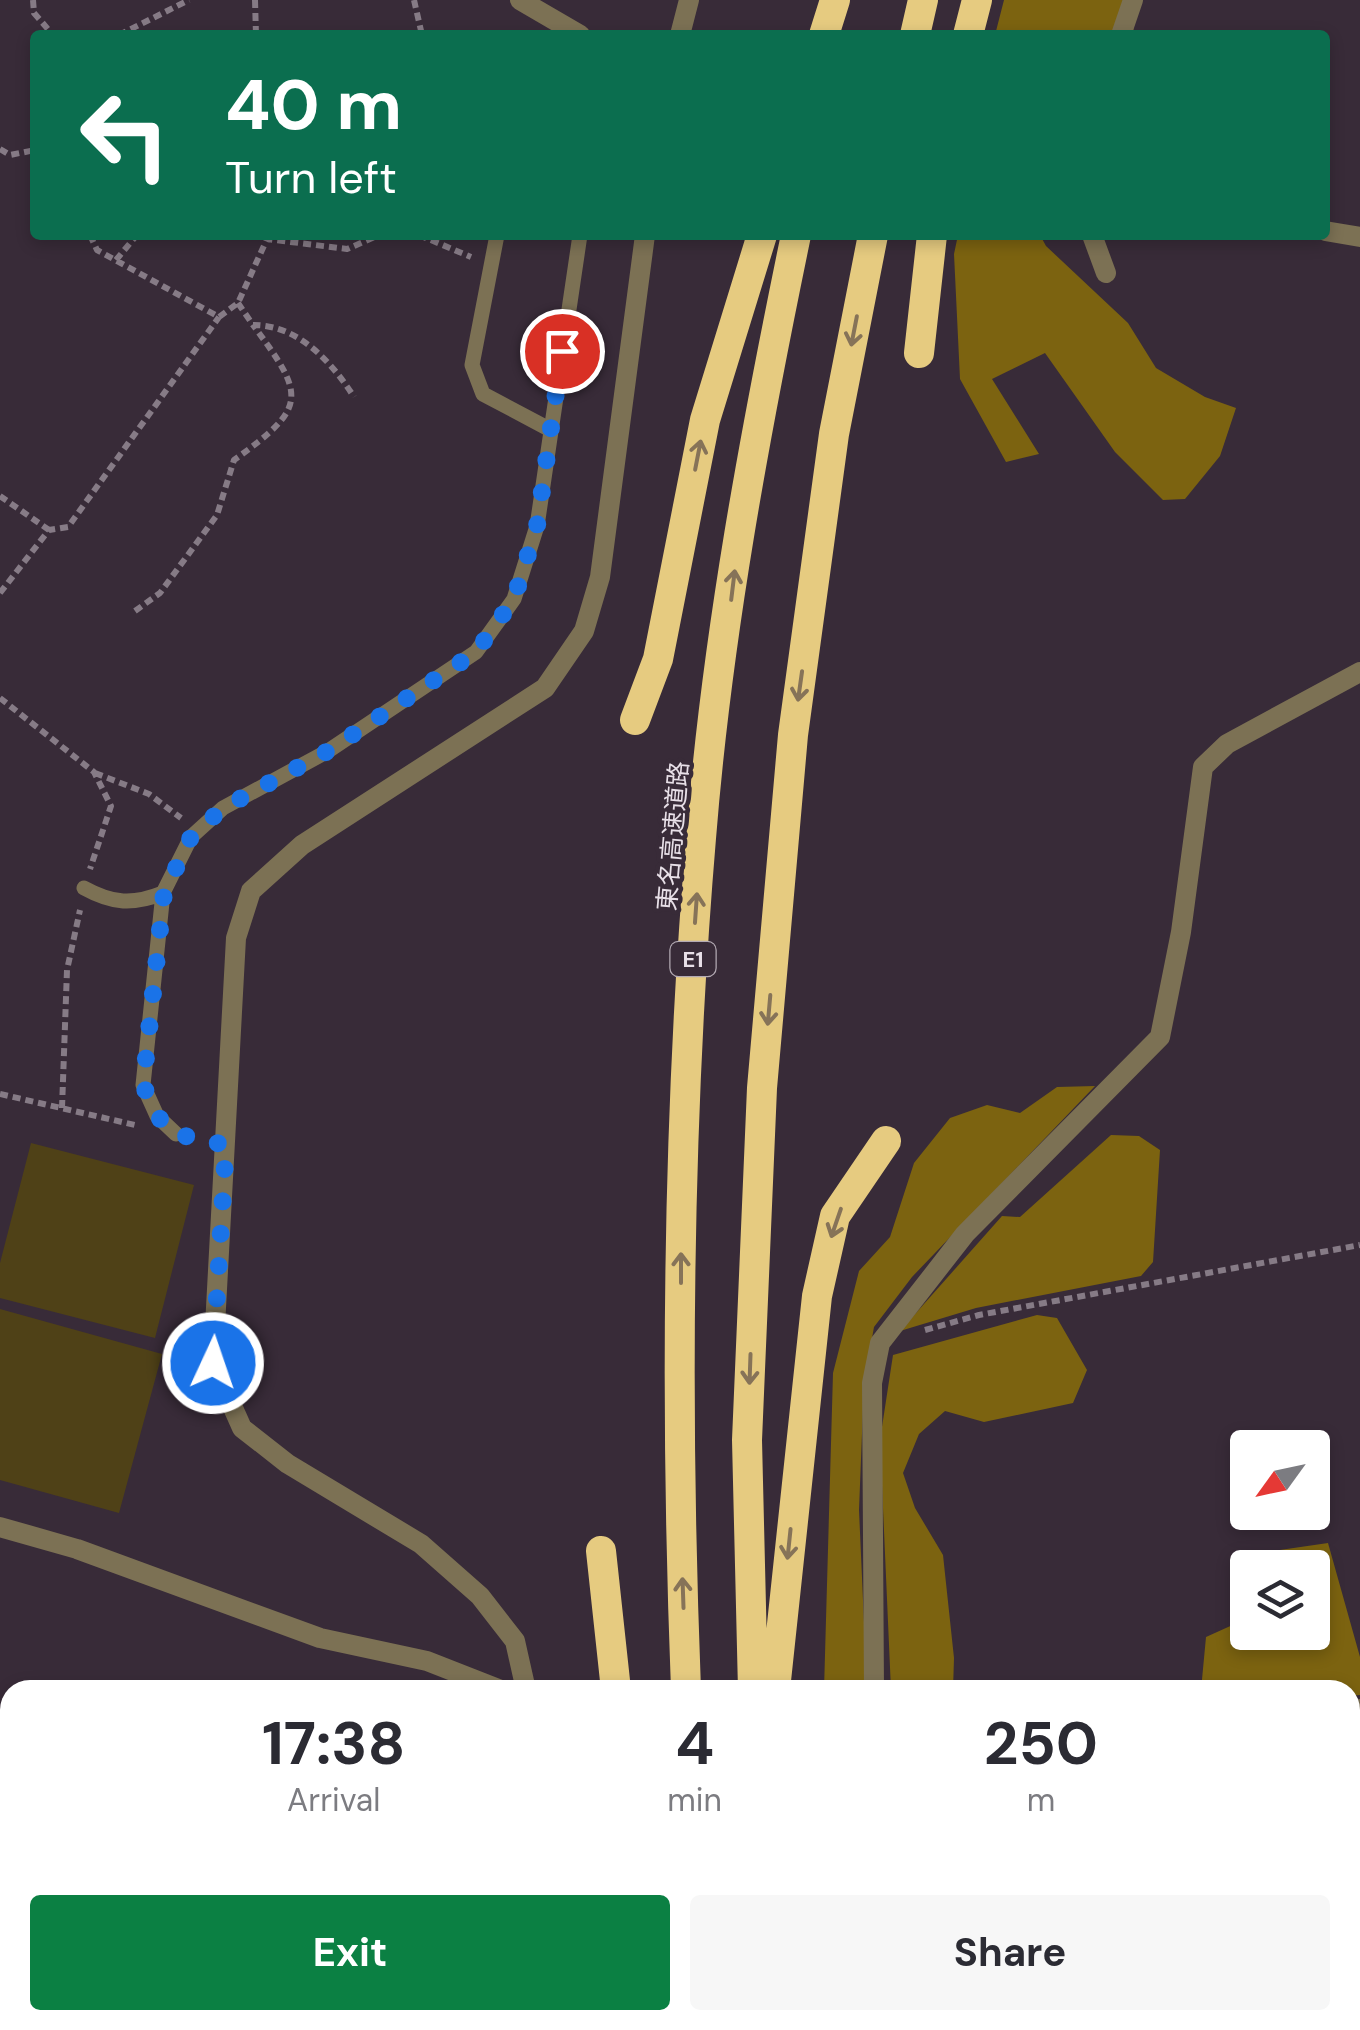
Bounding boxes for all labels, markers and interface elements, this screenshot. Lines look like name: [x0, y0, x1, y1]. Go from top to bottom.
text: 40 m: [225, 60, 402, 151]
icon: left: [60, 70, 190, 200]
text: Turn left: [225, 148, 397, 207]
pin: [520, 309, 605, 394]
one-way arrow: [844, 314, 863, 346]
icon: arrive: [535, 324, 590, 379]
one-way arrow: [689, 440, 708, 472]
one-way arrow: [725, 570, 743, 602]
one-way arrow: [790, 670, 808, 702]
street label: 東名高速道路: [650, 760, 696, 912]
one-way arrow: [687, 893, 706, 925]
road number: E1: [670, 942, 716, 976]
one-way arrow: [759, 993, 778, 1025]
one-way arrow: [825, 1207, 843, 1239]
one-way arrow: [672, 1252, 690, 1284]
position arrow: [161, 1311, 265, 1415]
one-way arrow: [741, 1353, 760, 1385]
north arrow: [1230, 1430, 1330, 1530]
map controls: [1230, 1430, 1330, 1650]
one-way arrow: [779, 1527, 798, 1560]
button: layers: [1230, 1550, 1330, 1650]
one-way arrow: [673, 1577, 692, 1609]
text: 17:38: [262, 1704, 405, 1783]
text: 4: [675, 1704, 714, 1783]
text: 250: [984, 1704, 1098, 1783]
text: Arrival: [287, 1779, 380, 1821]
text: min: [667, 1779, 722, 1821]
text: m: [1027, 1779, 1055, 1821]
button: Exit: [30, 1895, 670, 2010]
button: Share: [690, 1895, 1330, 2010]

